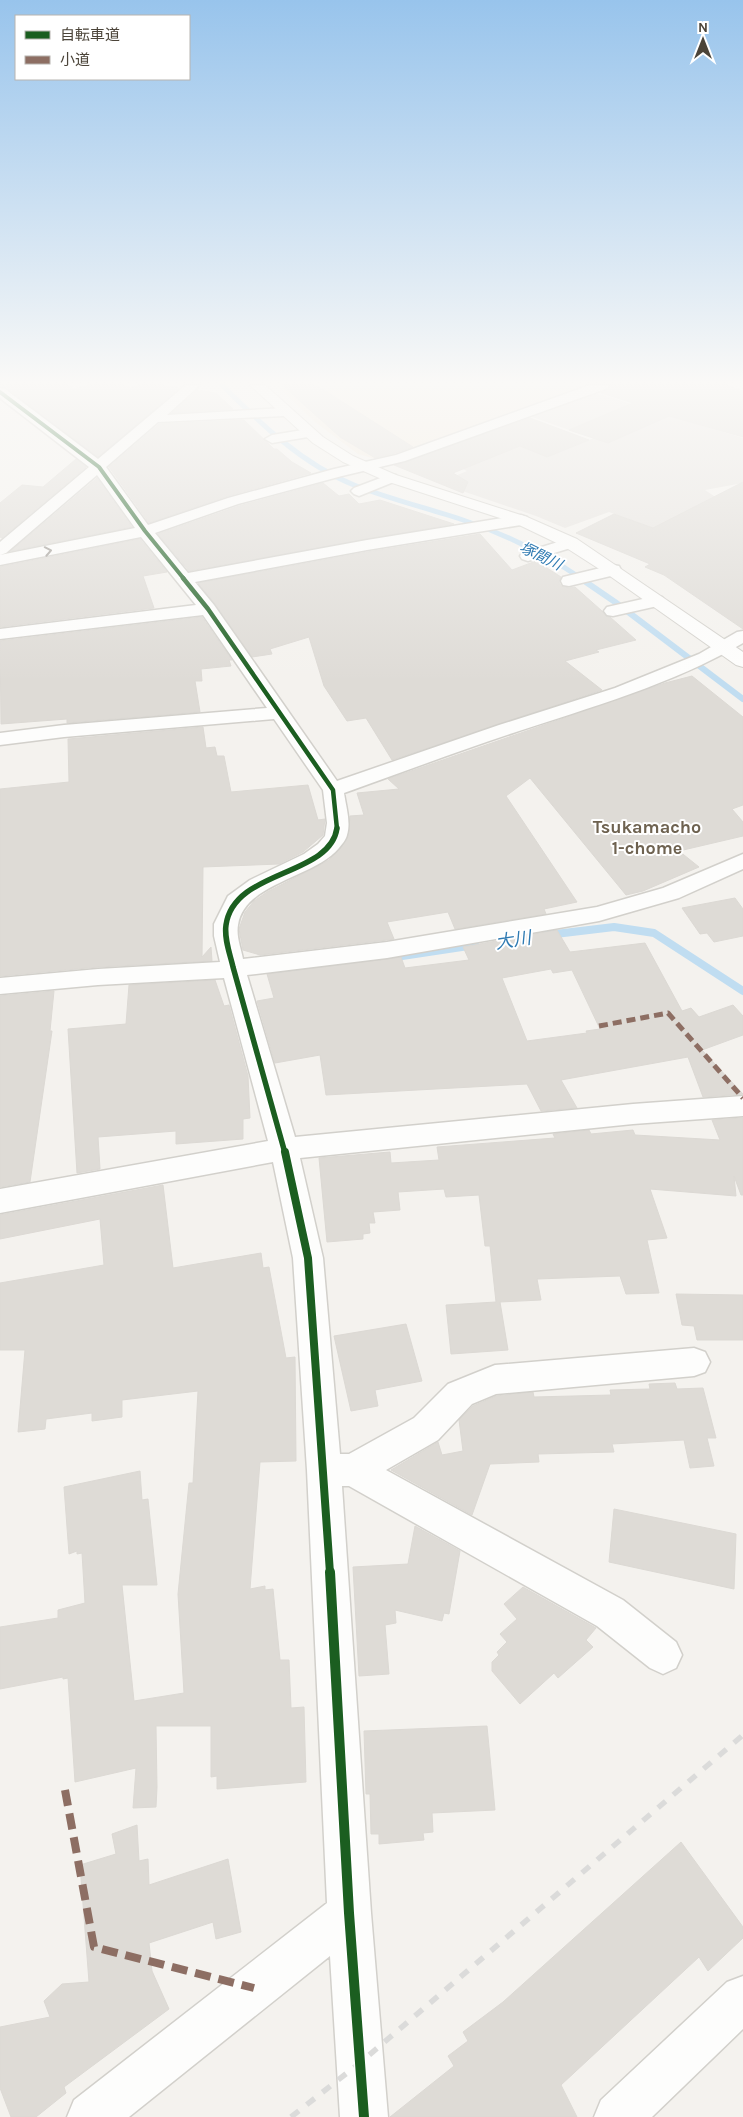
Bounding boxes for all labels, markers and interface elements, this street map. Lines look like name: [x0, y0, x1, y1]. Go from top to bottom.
legend: [15, 15, 190, 80]
north arrow: [678, 15, 728, 65]
text: N: [698, 19, 708, 36]
text: 自転車道: [60, 26, 120, 44]
text: 小道: [60, 51, 90, 69]
water label: 塚間川: [517, 538, 567, 575]
one-way arrow: [43, 546, 52, 556]
district label: Tsukamacho 1-chome: [593, 816, 701, 859]
water label: 大川: [494, 926, 534, 954]

